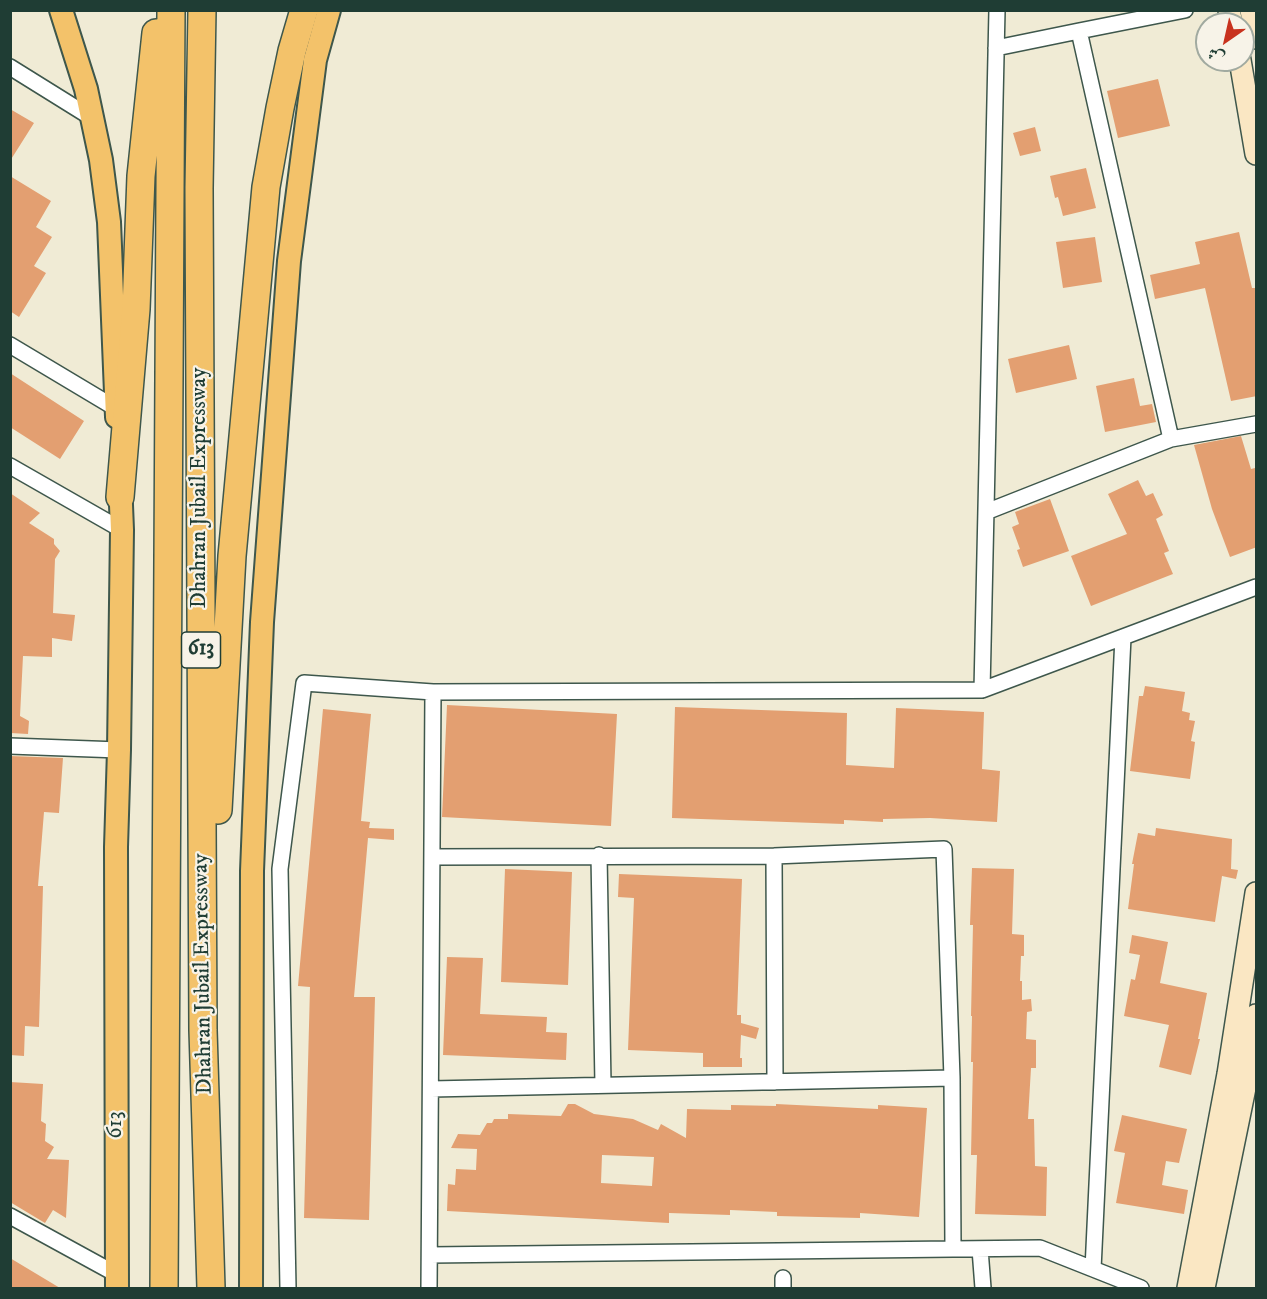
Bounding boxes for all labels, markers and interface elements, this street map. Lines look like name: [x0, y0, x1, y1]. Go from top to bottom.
north arrow: [1195, 12, 1255, 72]
text: ش: [1204, 43, 1228, 68]
street label: Dhahran Jubail Expressway: [187, 367, 213, 609]
road number: 613: [182, 632, 220, 668]
street label: Dhahran Jubail Expressway: [189, 853, 219, 1095]
street label: 613: [103, 1111, 129, 1139]

